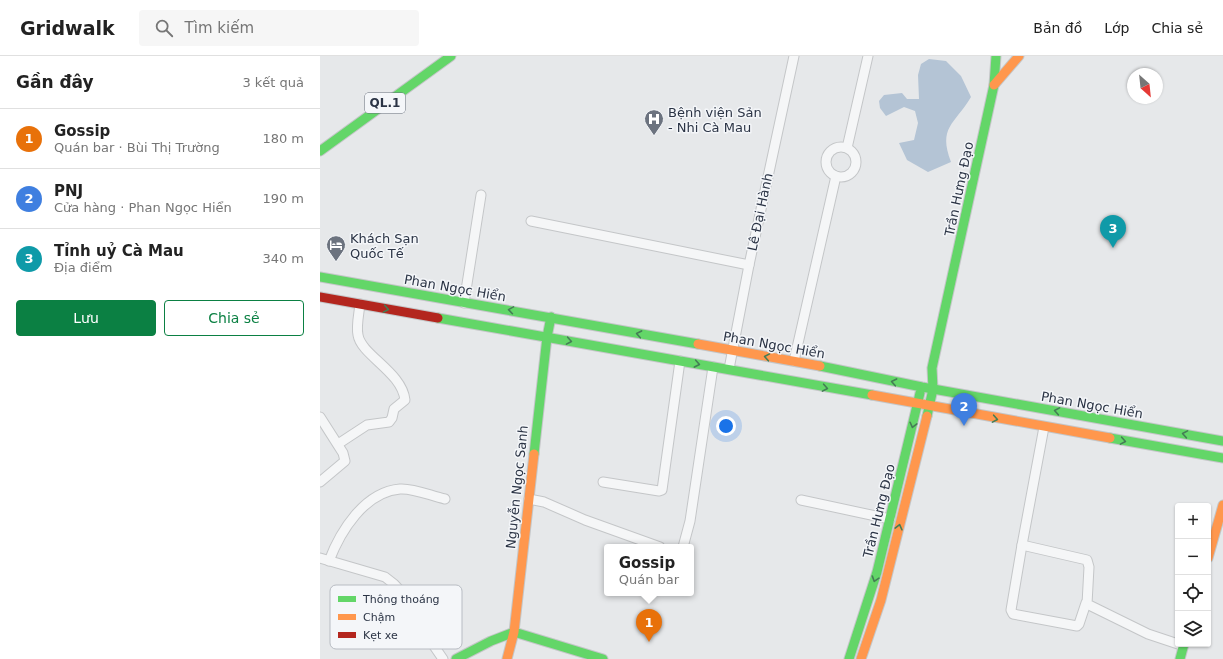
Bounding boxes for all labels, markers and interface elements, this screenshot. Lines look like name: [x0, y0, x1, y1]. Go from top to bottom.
search box: [139, 10, 419, 46]
text: Gridwalk: [20, 17, 115, 39]
icon: search: [153, 17, 175, 39]
text: Tìm kiếm: [185, 19, 254, 37]
text: Bản đồ: [1033, 20, 1082, 36]
text: Lớp: [1104, 20, 1130, 36]
text: Chia sẻ: [1152, 20, 1203, 36]
north arrow: [1127, 68, 1163, 104]
text: Gần đây: [16, 72, 94, 92]
text: 3 kết quả: [242, 75, 304, 90]
road number: QL.1: [365, 93, 405, 113]
place label: Bệnh viện Sản - Nhi Cà Mau: [668, 105, 762, 135]
hospital icon: Bệnh viện Sản - Nhi Cà Mau: [643, 108, 665, 136]
text: Gossip: [54, 122, 110, 140]
text: 1: [24, 131, 34, 146]
text: 180 m: [262, 131, 304, 146]
text: Quán bar · Bùi Thị Trường: [54, 140, 220, 155]
street label: Trần Hưng Đạo: [941, 140, 976, 239]
street label: Lê Đại Hành: [744, 172, 776, 252]
text: PNJ: [54, 182, 83, 200]
text: 2: [24, 191, 34, 206]
text: 190 m: [262, 191, 304, 206]
text: Cửa hàng · Phan Ngọc Hiển: [54, 200, 232, 215]
pin: 3: [1100, 215, 1126, 248]
place label: Khách Sạn Quốc Tế: [350, 231, 419, 261]
hotel icon: Khách Sạn Quốc Tế: [325, 234, 347, 262]
text: Tỉnh uỷ Cà Mau: [54, 242, 184, 260]
text: 3: [24, 251, 34, 266]
text: 340 m: [262, 251, 304, 266]
text: Địa điểm: [54, 260, 112, 275]
street label: Phan Ngọc Hiển: [403, 272, 507, 304]
button: Lưu: [16, 300, 156, 336]
button: Chia sẻ: [164, 300, 304, 336]
one-way arrow: [383, 304, 389, 313]
one-way arrow: [508, 307, 514, 315]
street label: Phan Ngọc Hiển: [722, 329, 826, 361]
one-way arrow: [636, 330, 642, 338]
one-way arrow: [566, 336, 572, 345]
one-way arrow: [764, 353, 770, 362]
one-way arrow: [694, 360, 700, 368]
one-way arrow: [891, 378, 898, 386]
one-way arrow: [822, 383, 828, 392]
street label: Phan Ngọc Hiển: [1040, 389, 1144, 421]
pin: 2: [951, 393, 977, 426]
one-way arrow: [1053, 408, 1060, 416]
one-way arrow: [992, 414, 998, 422]
your location: [716, 416, 736, 436]
one-way arrow: [909, 422, 917, 428]
street label: Nguyễn Ngọc Sanh: [503, 424, 531, 550]
one-way arrow: [1181, 430, 1188, 439]
one-way arrow: [1120, 436, 1126, 445]
street label: Trần Hưng Đạo: [860, 462, 898, 561]
map controls: [1175, 503, 1211, 647]
button: +: [1175, 503, 1211, 539]
one-way arrow: [894, 524, 903, 531]
button: −: [1175, 539, 1211, 575]
popup: [604, 544, 694, 596]
text: Gossip: [619, 554, 675, 572]
text: Quán bar: [619, 572, 679, 587]
one-way arrow: [871, 575, 880, 582]
button: locate: [1175, 575, 1211, 611]
legend: [330, 585, 462, 649]
text: Thông thoáng: [362, 593, 440, 606]
pin: 1: [636, 609, 662, 642]
text: Chậm: [363, 611, 395, 624]
button: layers: [1175, 611, 1211, 647]
text: Kẹt xe: [363, 629, 398, 642]

